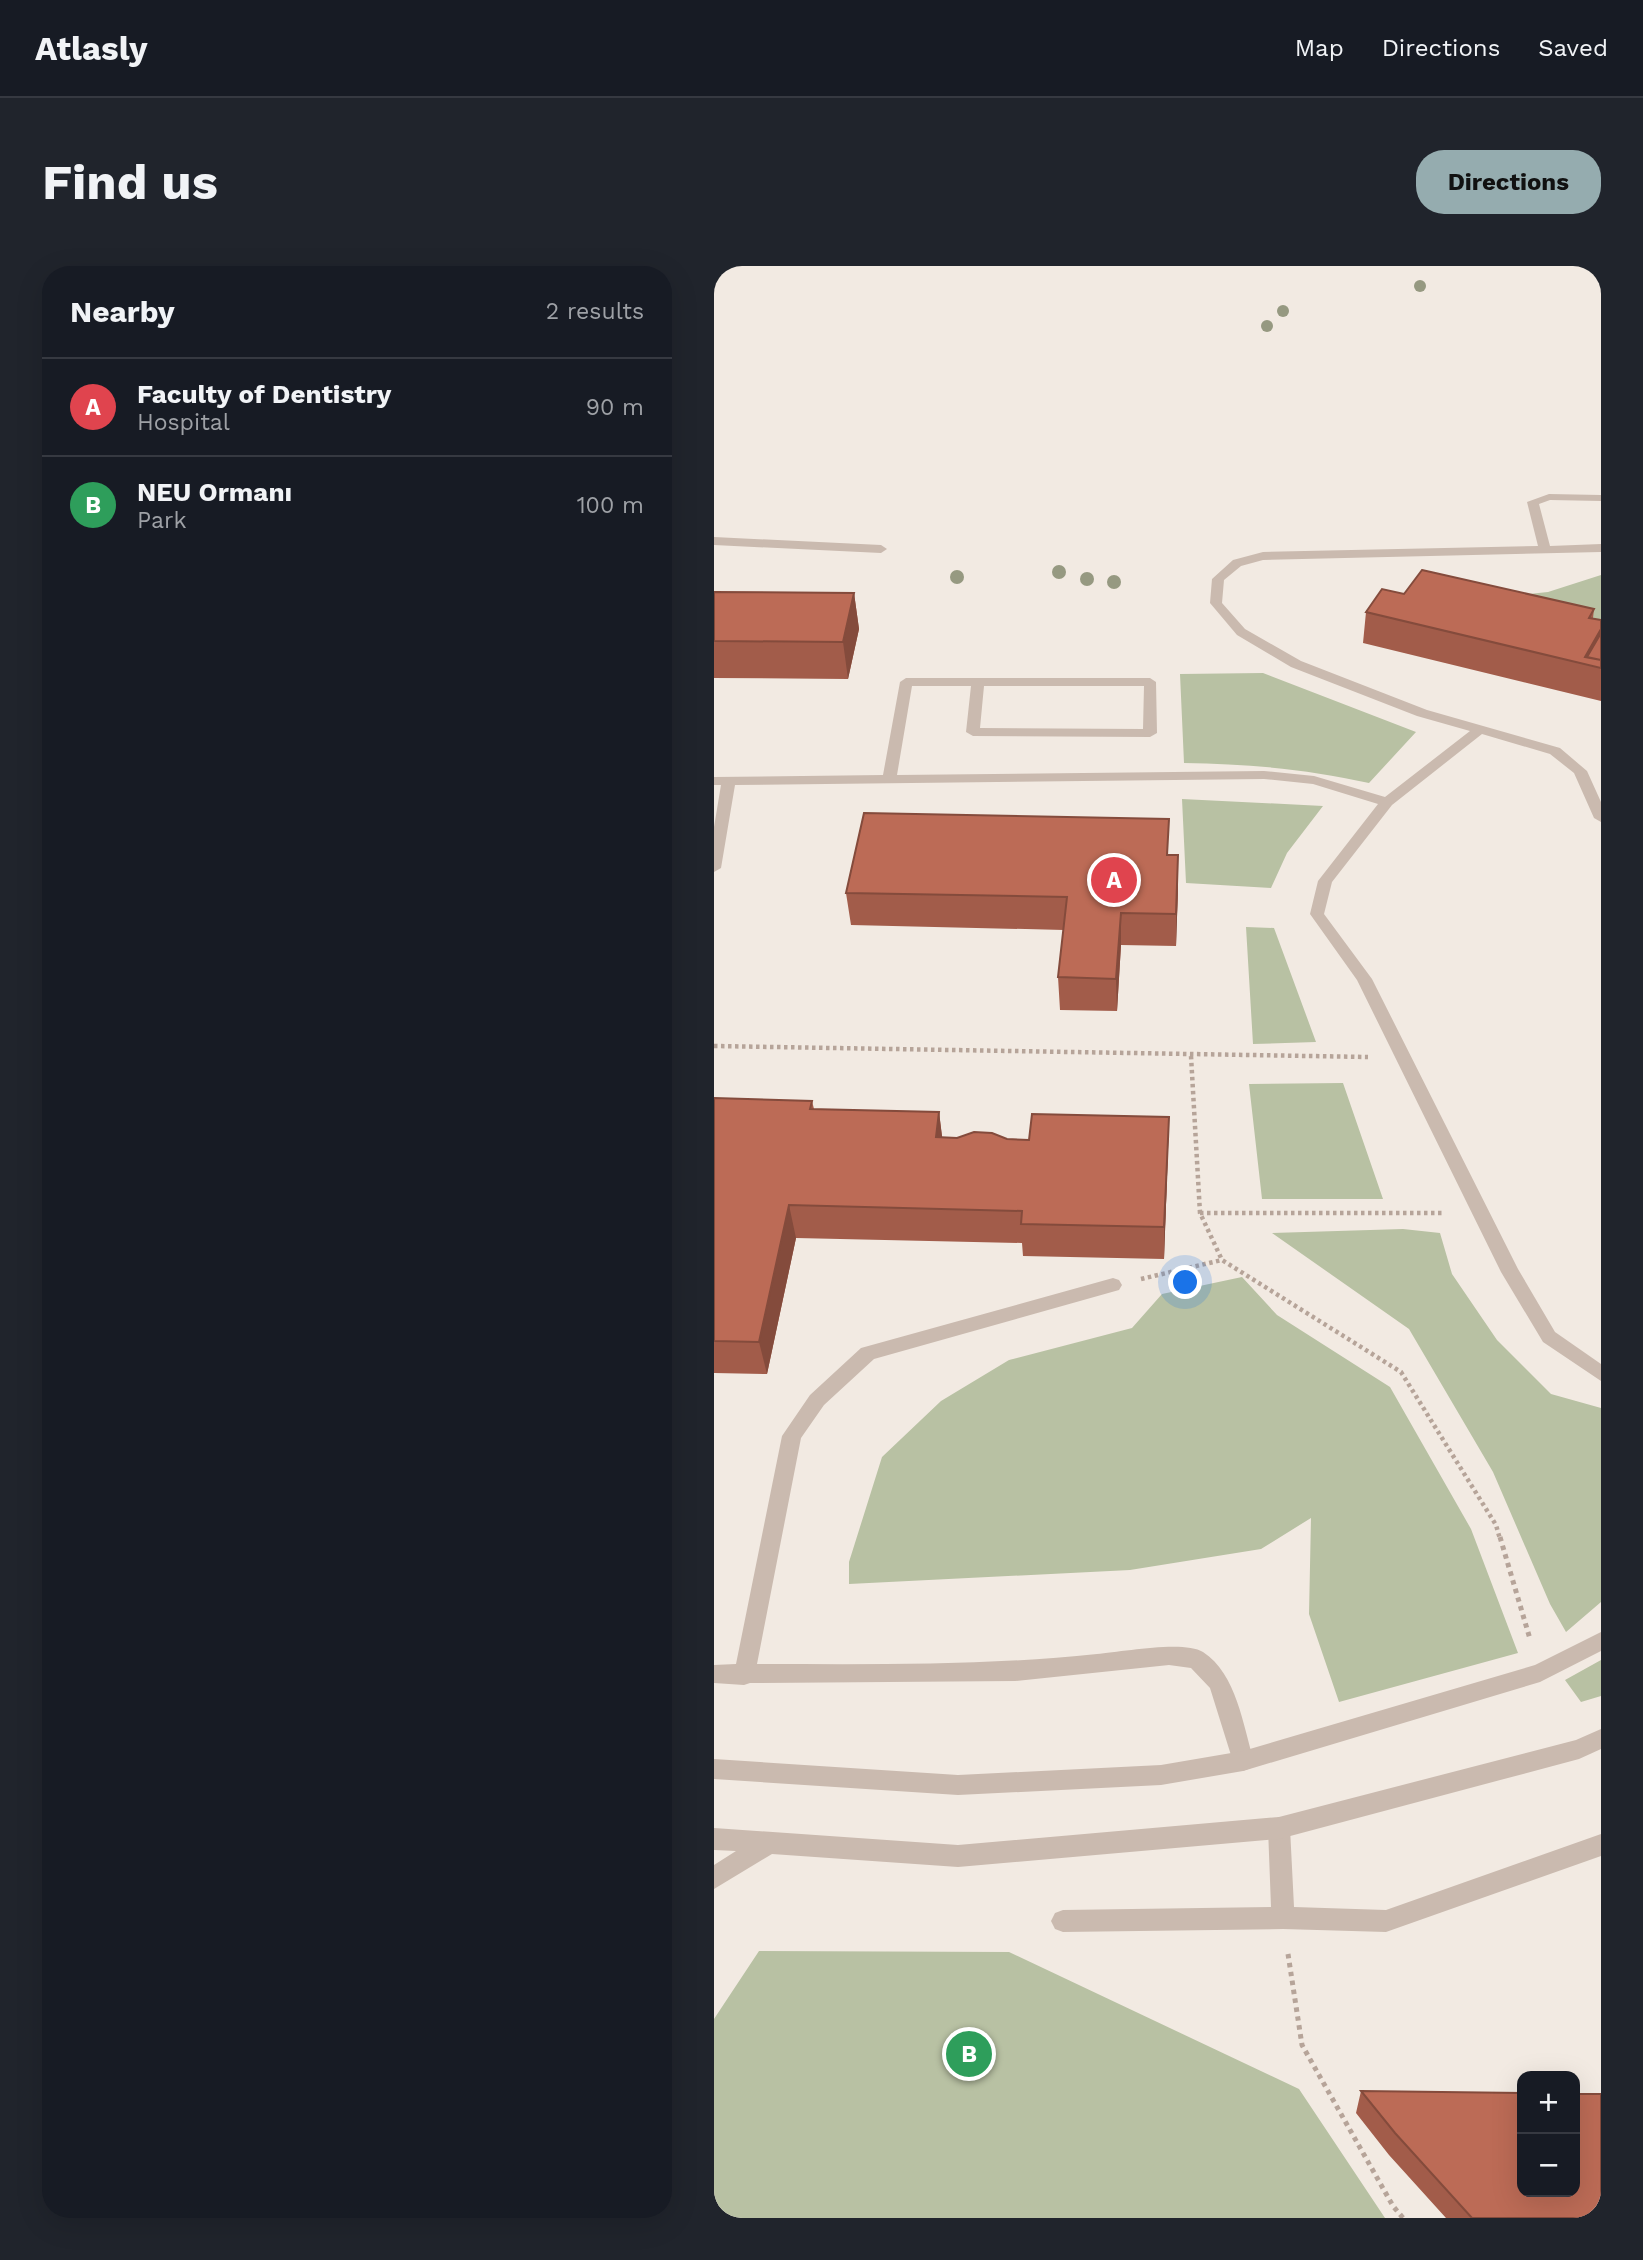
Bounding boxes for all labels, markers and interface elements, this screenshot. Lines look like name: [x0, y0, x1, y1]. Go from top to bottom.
text: Atlasly: [35, 29, 147, 68]
text: Map: [1295, 34, 1344, 62]
text: Directions: [1382, 34, 1500, 62]
text: Saved: [1538, 34, 1608, 62]
button: Directions: [1416, 150, 1601, 214]
text: Find us: [42, 153, 218, 211]
text: Nearby: [70, 294, 175, 329]
text: 2 results: [546, 298, 644, 325]
text: Faculty of Dentistry: [137, 379, 391, 409]
text: A: [85, 394, 101, 421]
text: 90 m: [586, 394, 644, 421]
text: Hospital: [137, 409, 230, 436]
text: NEU Ormanı: [137, 477, 292, 507]
text: B: [85, 492, 101, 519]
text: 100 m: [577, 492, 644, 519]
text: Park: [137, 507, 186, 534]
pin: A: [1091, 854, 1137, 906]
your location: [1168, 1265, 1202, 1299]
pin: B: [946, 2028, 992, 2080]
map controls: [1517, 2071, 1580, 2197]
button: +: [1517, 2071, 1580, 2134]
button: −: [1517, 2134, 1580, 2197]

